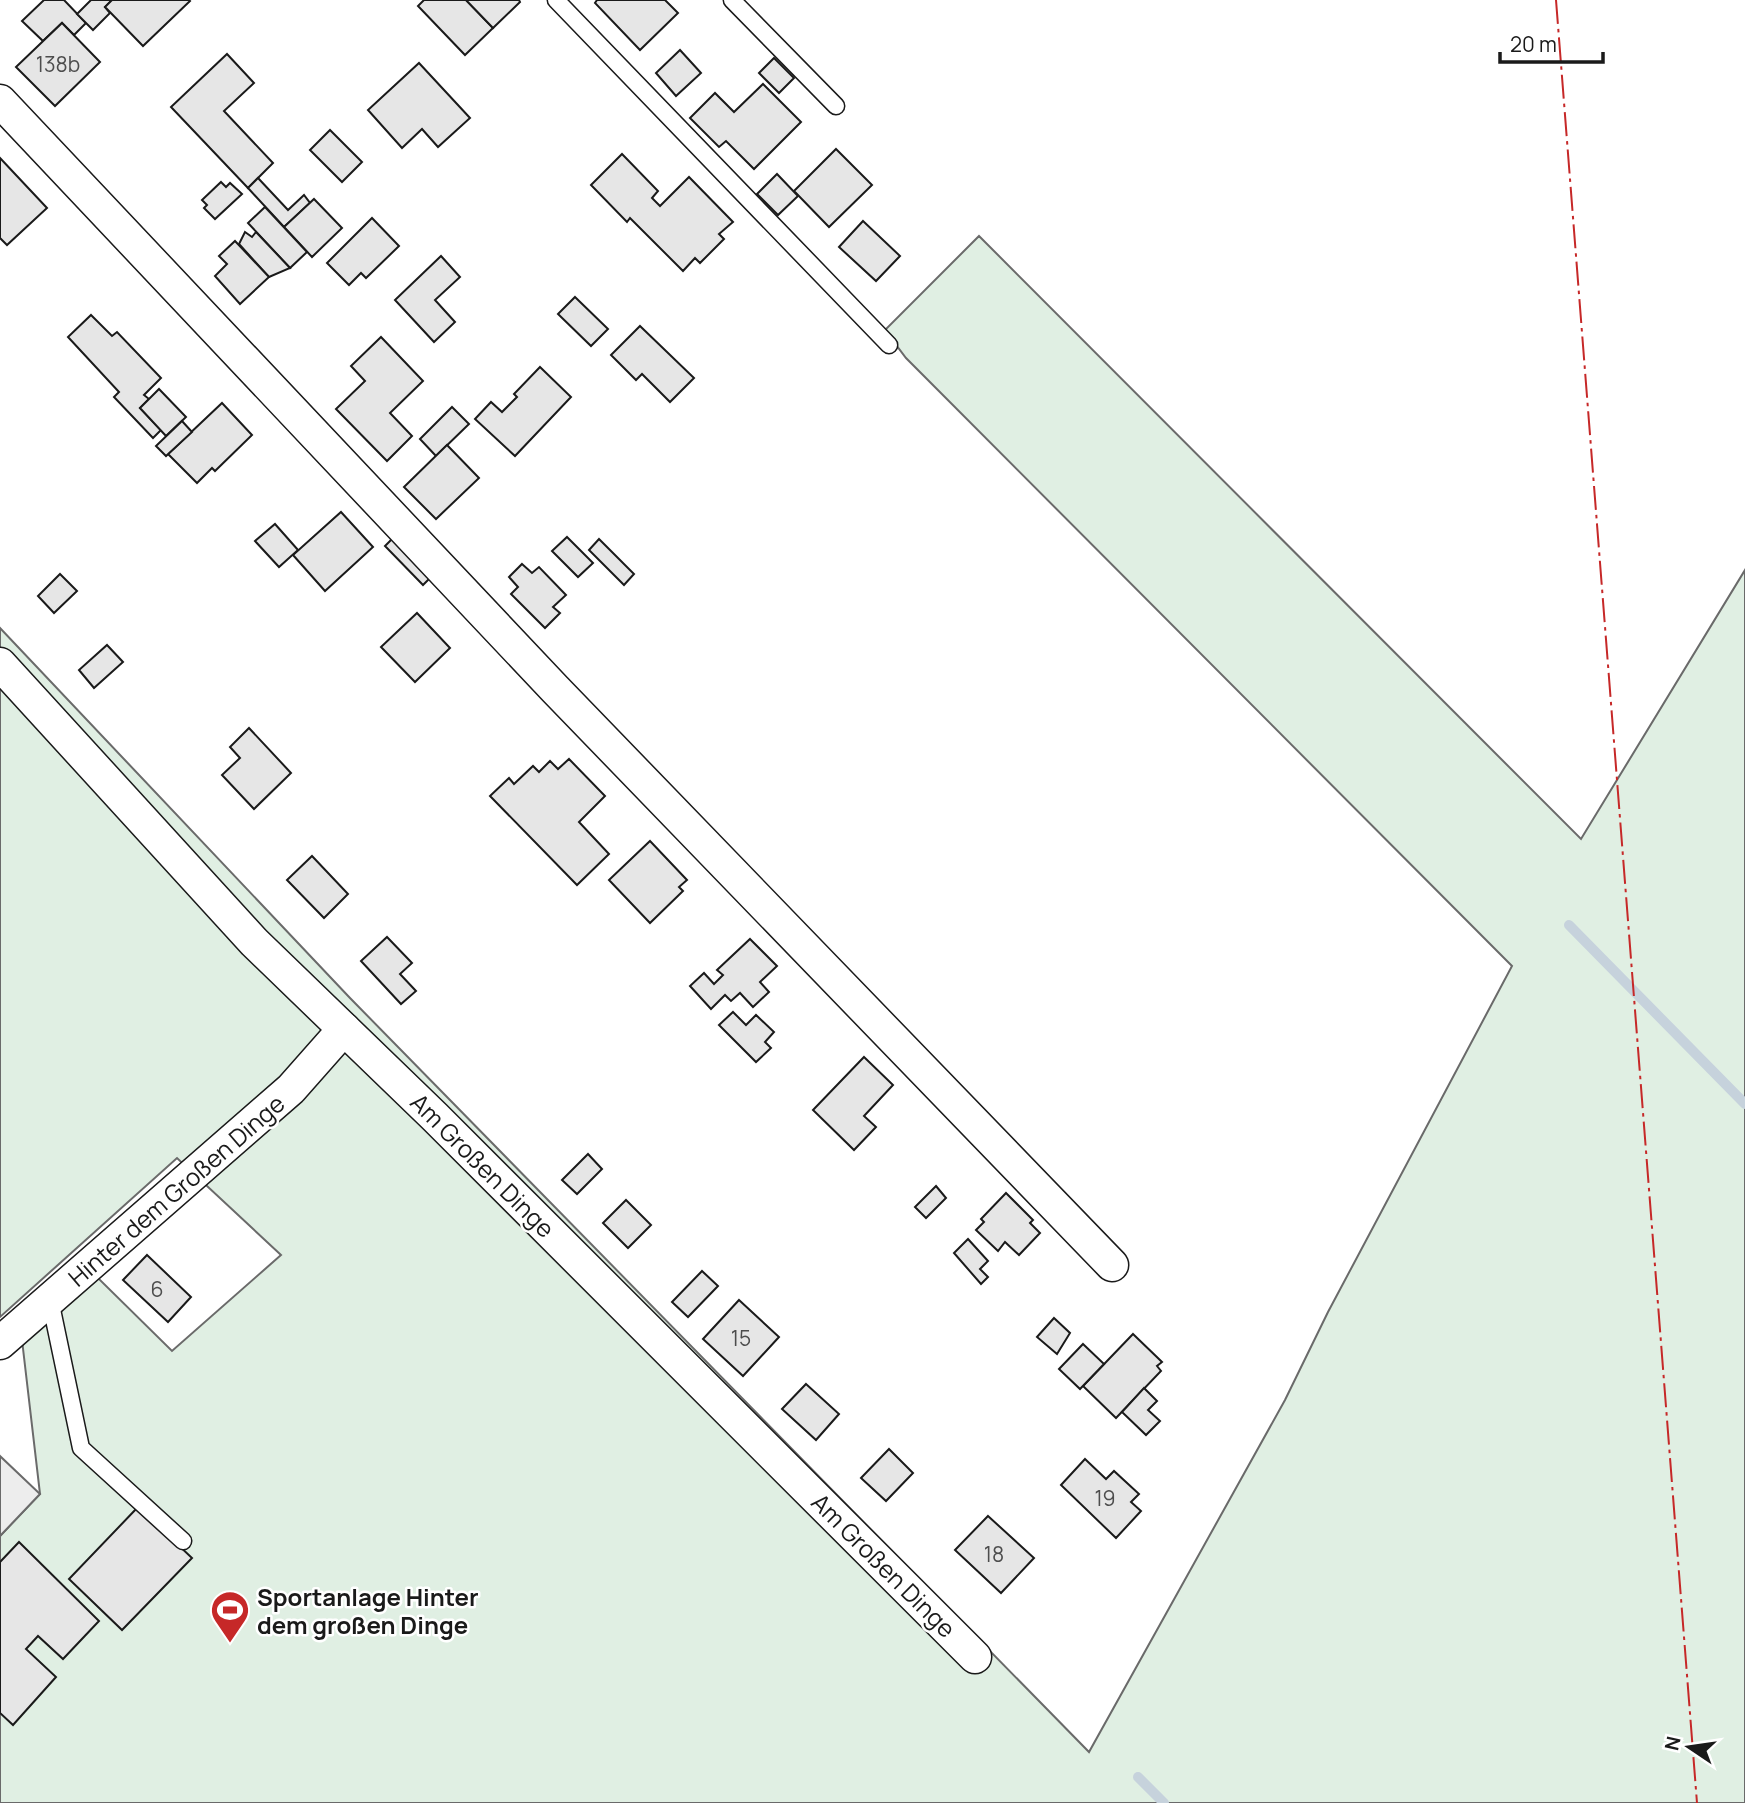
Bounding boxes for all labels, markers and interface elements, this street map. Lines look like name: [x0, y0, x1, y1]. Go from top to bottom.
scale bar: [1500, 21, 1603, 65]
text: 20 m: [1510, 30, 1557, 58]
house number: 138b: [36, 50, 80, 78]
street label: Am Großen Dinge: [404, 1086, 562, 1244]
street label: Hinter dem Großen Dinge: [61, 1087, 291, 1293]
house number: 6: [150, 1275, 164, 1303]
house number: 15: [731, 1324, 751, 1352]
house number: 19: [1094, 1484, 1116, 1512]
street label: Am Großen Dinge: [805, 1486, 963, 1644]
house number: 18: [984, 1540, 1004, 1568]
place label: Sportanlage Hinter dem großen Dinge: [257, 1580, 479, 1641]
sports icon: Sportanlage Hinter dem großen Dinge: [209, 1589, 251, 1644]
north arrow: [1654, 1712, 1724, 1782]
text: N: [1658, 1734, 1687, 1753]

